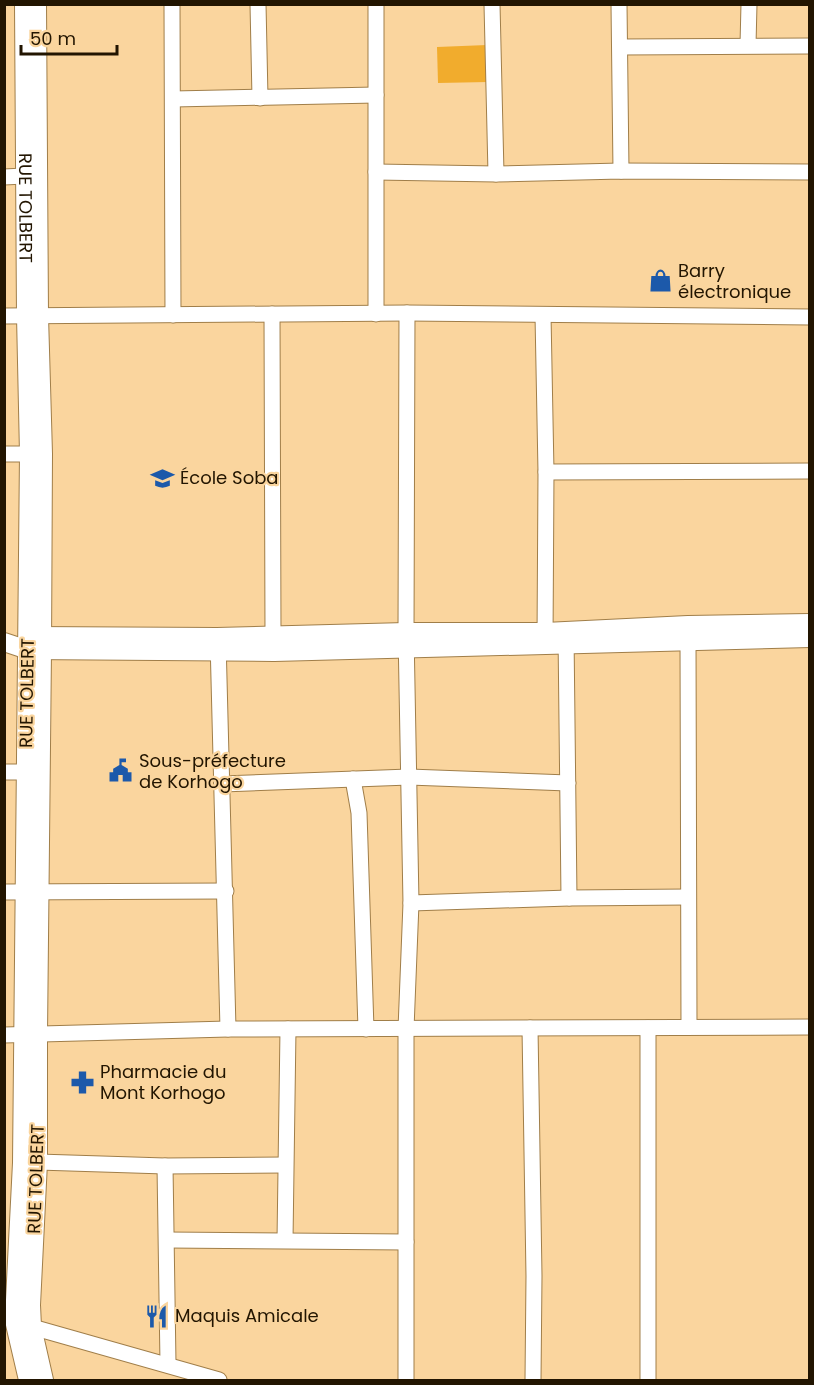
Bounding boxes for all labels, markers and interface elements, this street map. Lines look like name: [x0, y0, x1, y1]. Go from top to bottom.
scale bar: [21, 18, 117, 56]
text: 50 m: [30, 26, 76, 51]
street label: RUE TOLBERT: [13, 153, 39, 263]
place label: Barry électronique: [678, 258, 791, 304]
shop icon: Barry électronique: [647, 268, 673, 294]
school or university icon: École Soba: [149, 465, 175, 491]
place label: École Soba: [180, 465, 279, 490]
street label: RUE TOLBERT: [13, 638, 40, 748]
place label: Sous-préfecture de Korhogo: [139, 748, 286, 794]
public building icon: Sous-préfecture de Korhogo: [108, 758, 134, 784]
place label: Pharmacie du Mont Korhogo: [100, 1059, 227, 1105]
pharmacy icon: Pharmacie du Mont Korhogo: [69, 1069, 95, 1095]
street label: RUE TOLBERT: [21, 1123, 50, 1234]
restaurant icon: Maquis Amicale: [144, 1303, 170, 1329]
place label: Maquis Amicale: [175, 1303, 319, 1328]

